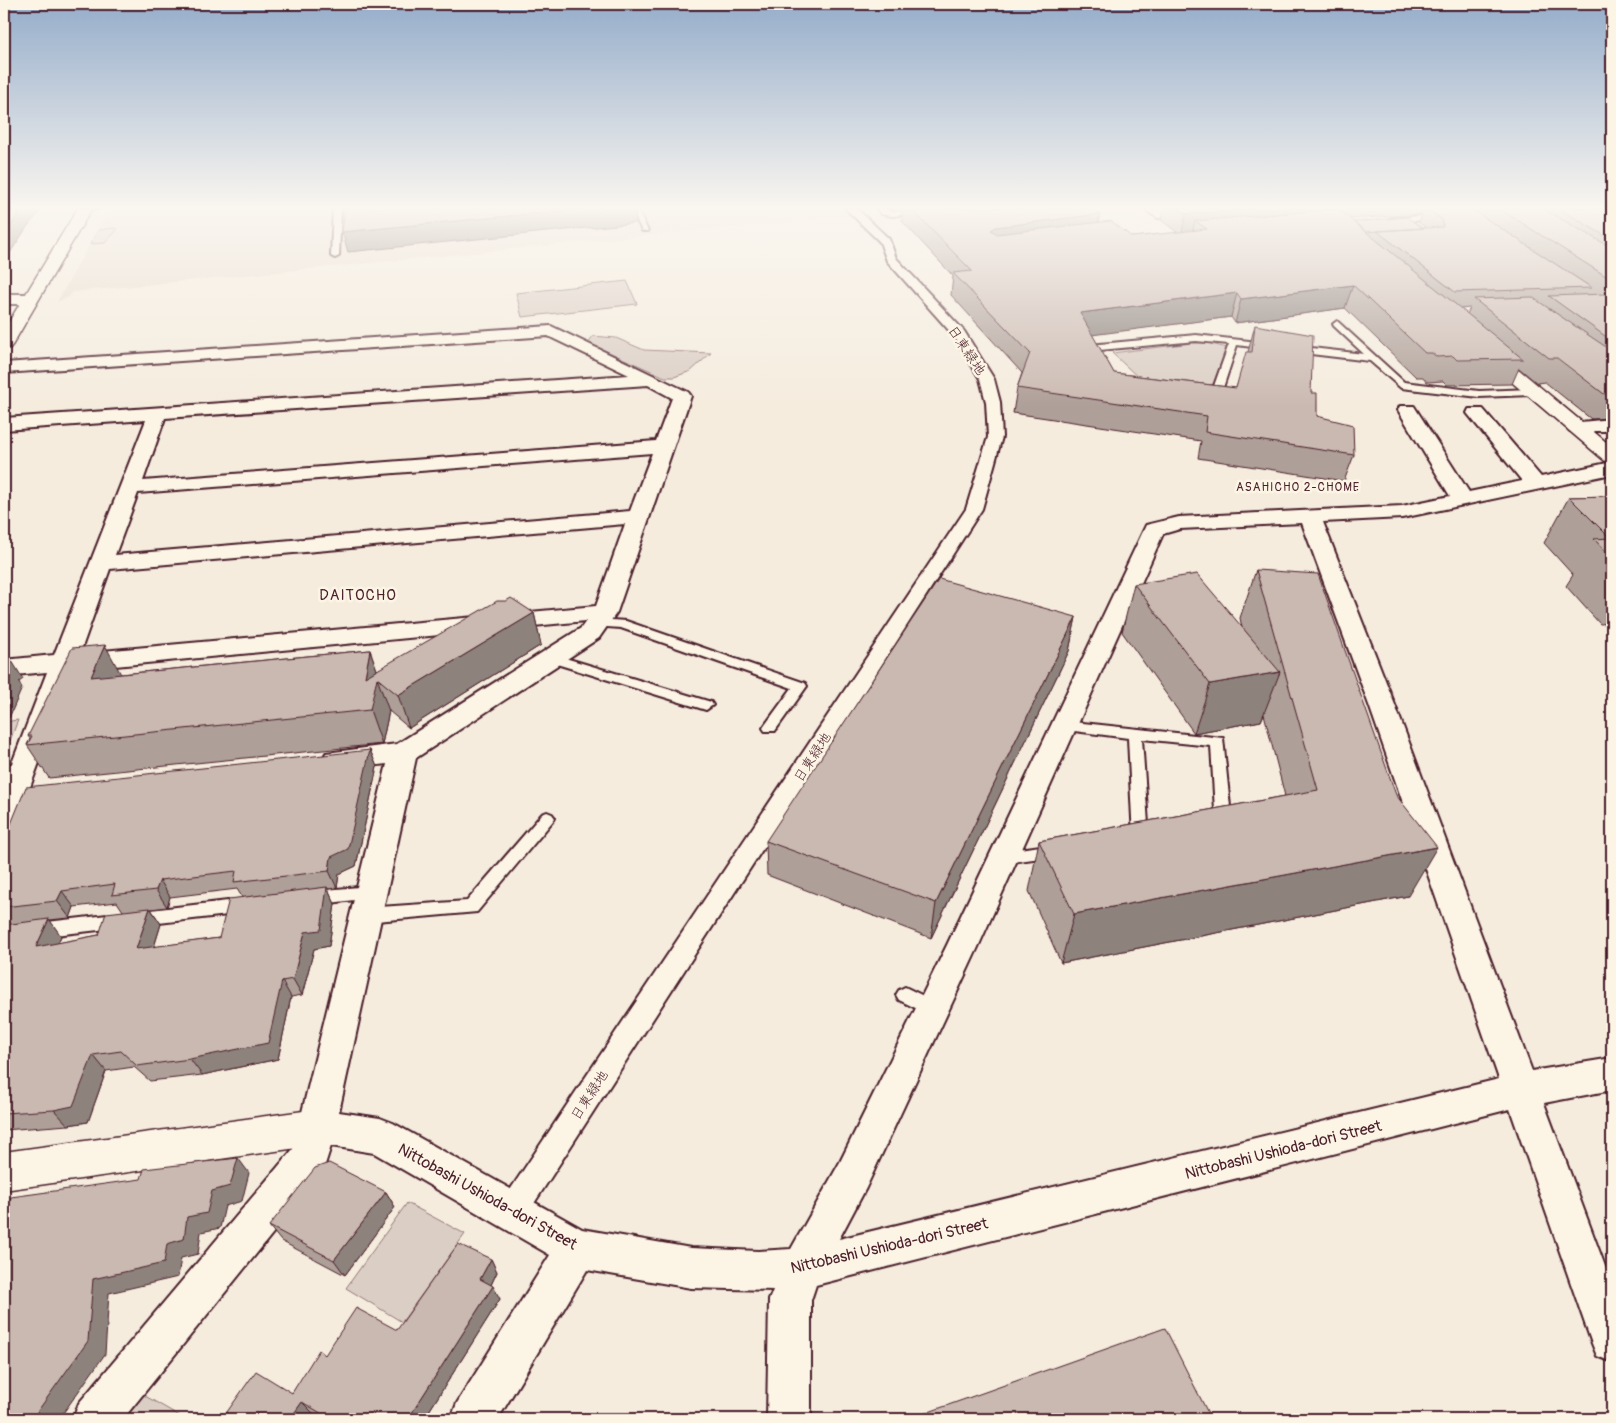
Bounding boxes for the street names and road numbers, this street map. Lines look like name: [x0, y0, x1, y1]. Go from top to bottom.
street label: 日東緑地: [944, 322, 989, 378]
street label: 日東緑地: [790, 729, 835, 785]
street label: 日東緑地: [567, 1067, 612, 1123]
street label: Nittobashi Ushioda-dori Street: [1183, 1116, 1384, 1184]
street label: Nittobashi Ushioda-dori Street: [394, 1139, 581, 1255]
street label: Nittobashi Ushioda-dori Street: [789, 1213, 990, 1278]

